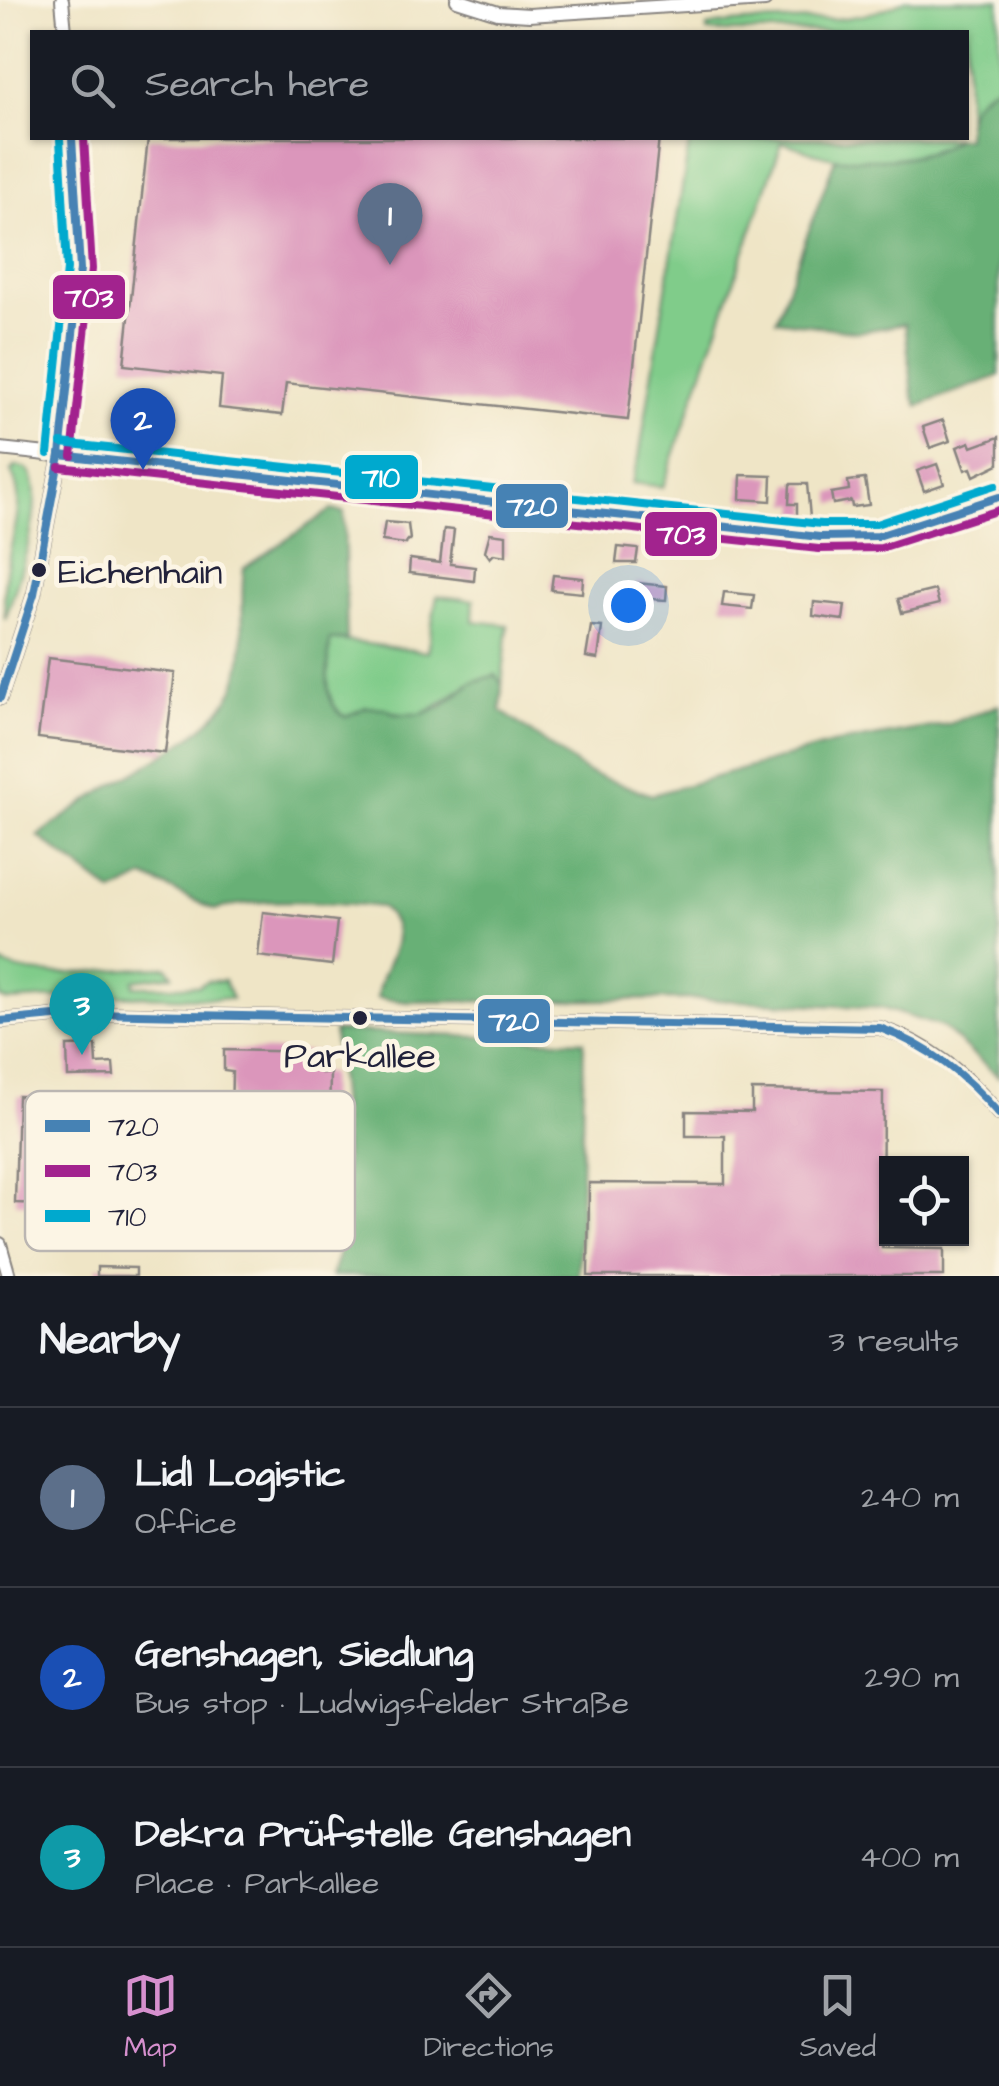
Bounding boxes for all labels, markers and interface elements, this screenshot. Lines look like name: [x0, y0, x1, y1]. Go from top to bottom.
search box: [30, 30, 969, 140]
icon: search: [65, 58, 120, 113]
text: Search here: [145, 59, 369, 111]
pin: 1: [358, 182, 422, 265]
line badge: 703: [51, 273, 127, 321]
text: 703: [63, 279, 114, 318]
pin: 2: [110, 388, 176, 470]
line badge: 710: [343, 453, 420, 501]
text: 710: [361, 459, 401, 498]
line badge: 720: [494, 482, 570, 530]
text: 720: [506, 488, 558, 527]
line badge: 703: [643, 510, 719, 558]
text: 703: [655, 516, 706, 555]
place label: Eichenhain: [58, 547, 222, 598]
marker: Eichenhain: [29, 560, 49, 580]
your location: [603, 580, 654, 631]
pin: 3: [49, 972, 114, 1055]
line badge: 720: [476, 997, 552, 1045]
text: 720: [488, 1003, 540, 1042]
marker: Parkallee: [350, 1008, 370, 1028]
place label: Parkallee: [284, 1031, 436, 1082]
legend: [25, 1091, 355, 1251]
text: 720: [108, 1108, 159, 1147]
text: 703: [108, 1153, 157, 1192]
map controls: [879, 1156, 969, 1246]
button: locate: [879, 1156, 969, 1246]
text: 710: [108, 1198, 146, 1237]
text: Nearby: [40, 1312, 180, 1370]
text: 3 results: [829, 1319, 959, 1364]
text: Lidl Logistic: [135, 1449, 345, 1501]
text: 1: [70, 1475, 75, 1520]
text: 240 m: [861, 1475, 959, 1520]
text: Office: [135, 1501, 237, 1546]
text: Genshagen, Siedlung: [135, 1629, 473, 1681]
text: 2: [63, 1655, 82, 1700]
text: 290 m: [865, 1655, 959, 1700]
text: Bus stop · Ludwigsfelder Straße: [135, 1681, 629, 1726]
text: Dekra Prüfstelle Genshagen: [135, 1809, 631, 1861]
text: 3: [64, 1835, 81, 1880]
text: 400 m: [859, 1835, 959, 1880]
text: Place · Parkallee: [135, 1861, 379, 1906]
tab: Map: [123, 1968, 178, 2067]
tab: Directions: [424, 1968, 554, 2067]
tab: Saved: [800, 1968, 876, 2067]

